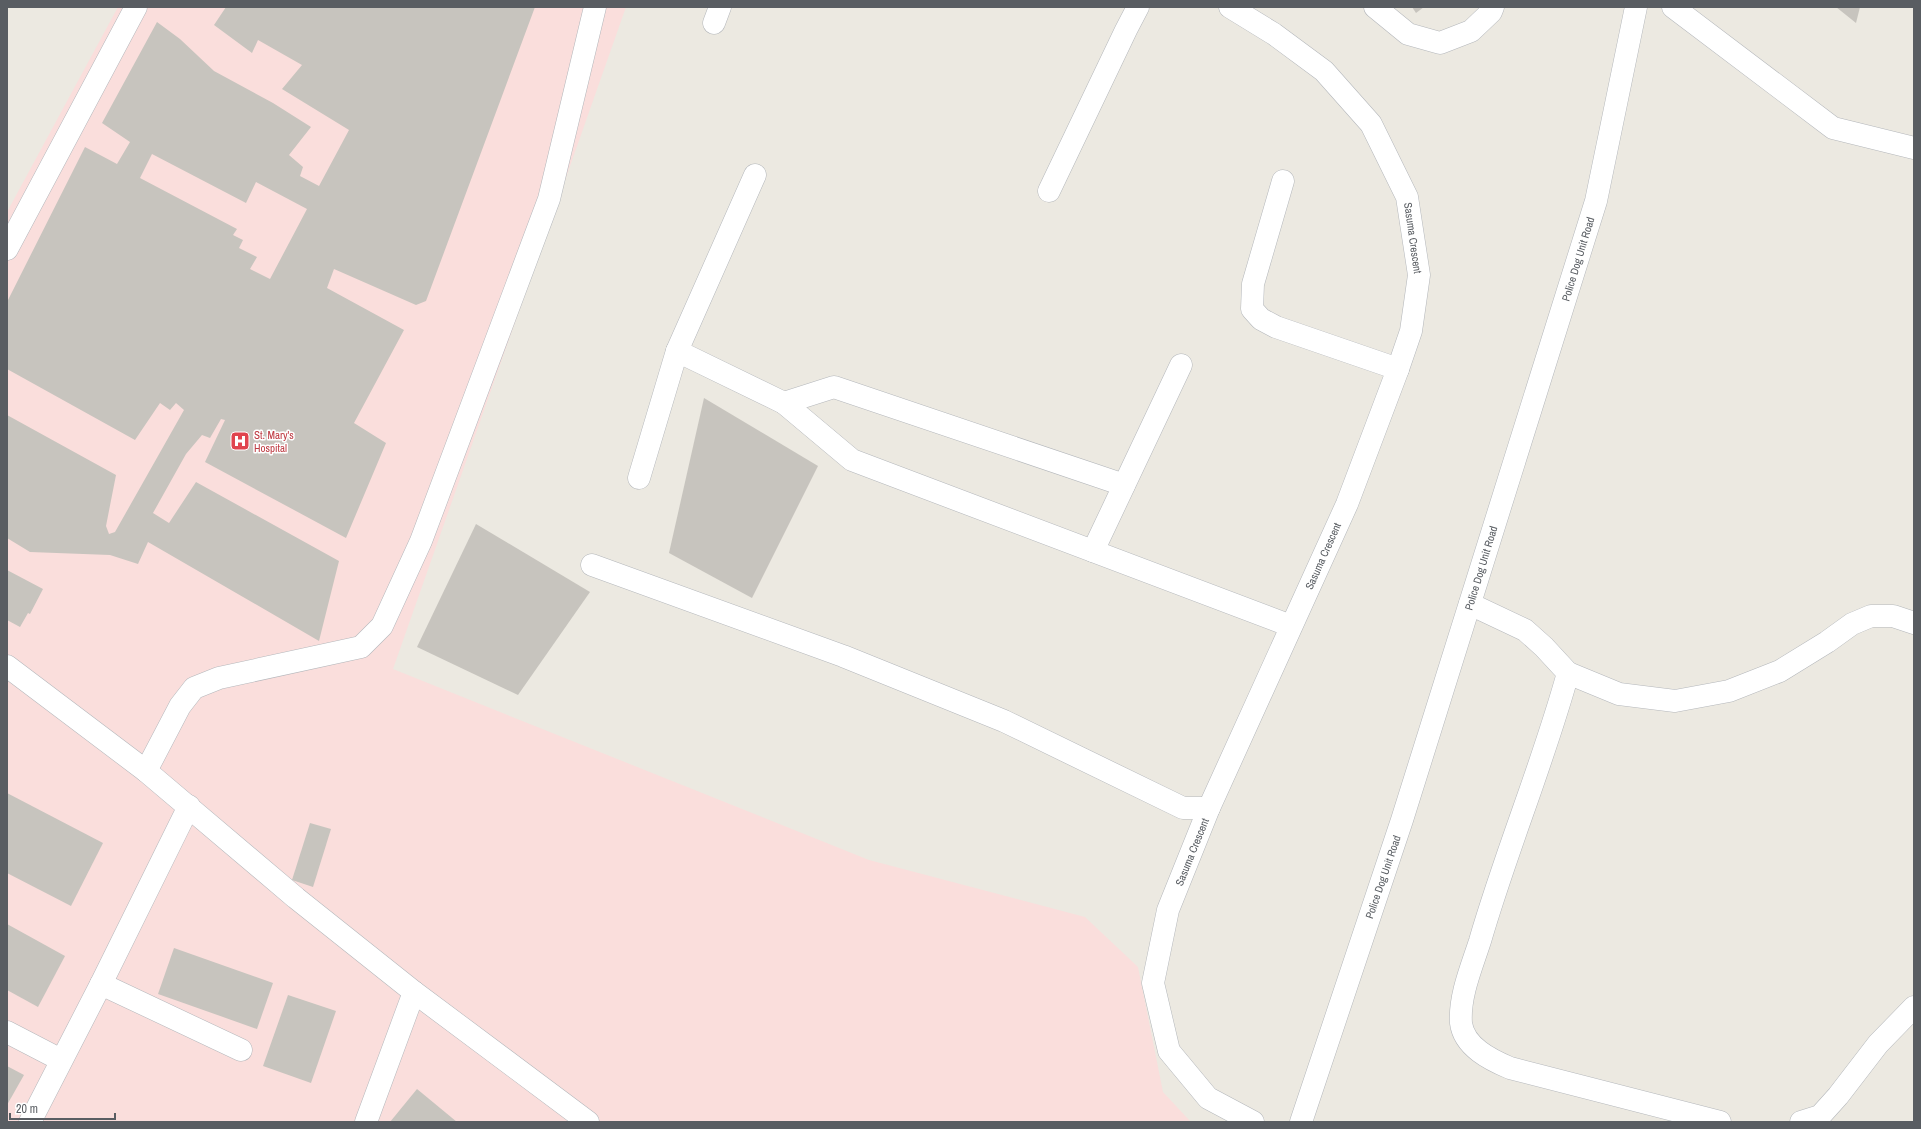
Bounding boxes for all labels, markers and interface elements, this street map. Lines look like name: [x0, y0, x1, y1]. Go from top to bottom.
street label: Sasuma Crescent: [1401, 202, 1425, 275]
street label: Police Dog Unit Road: [1559, 215, 1597, 303]
place label: St. Mary's Hospital: [254, 428, 294, 455]
hospital icon: St. Mary's Hospital: [229, 430, 251, 452]
street label: Sasuma Crescent: [1302, 520, 1344, 592]
street label: Police Dog Unit Road: [1462, 524, 1500, 612]
street label: Sasuma Crescent: [1172, 816, 1212, 888]
street label: Police Dog Unit Road: [1362, 833, 1404, 921]
scale bar: [10, 1095, 115, 1121]
text: 20 m: [16, 1101, 38, 1117]

